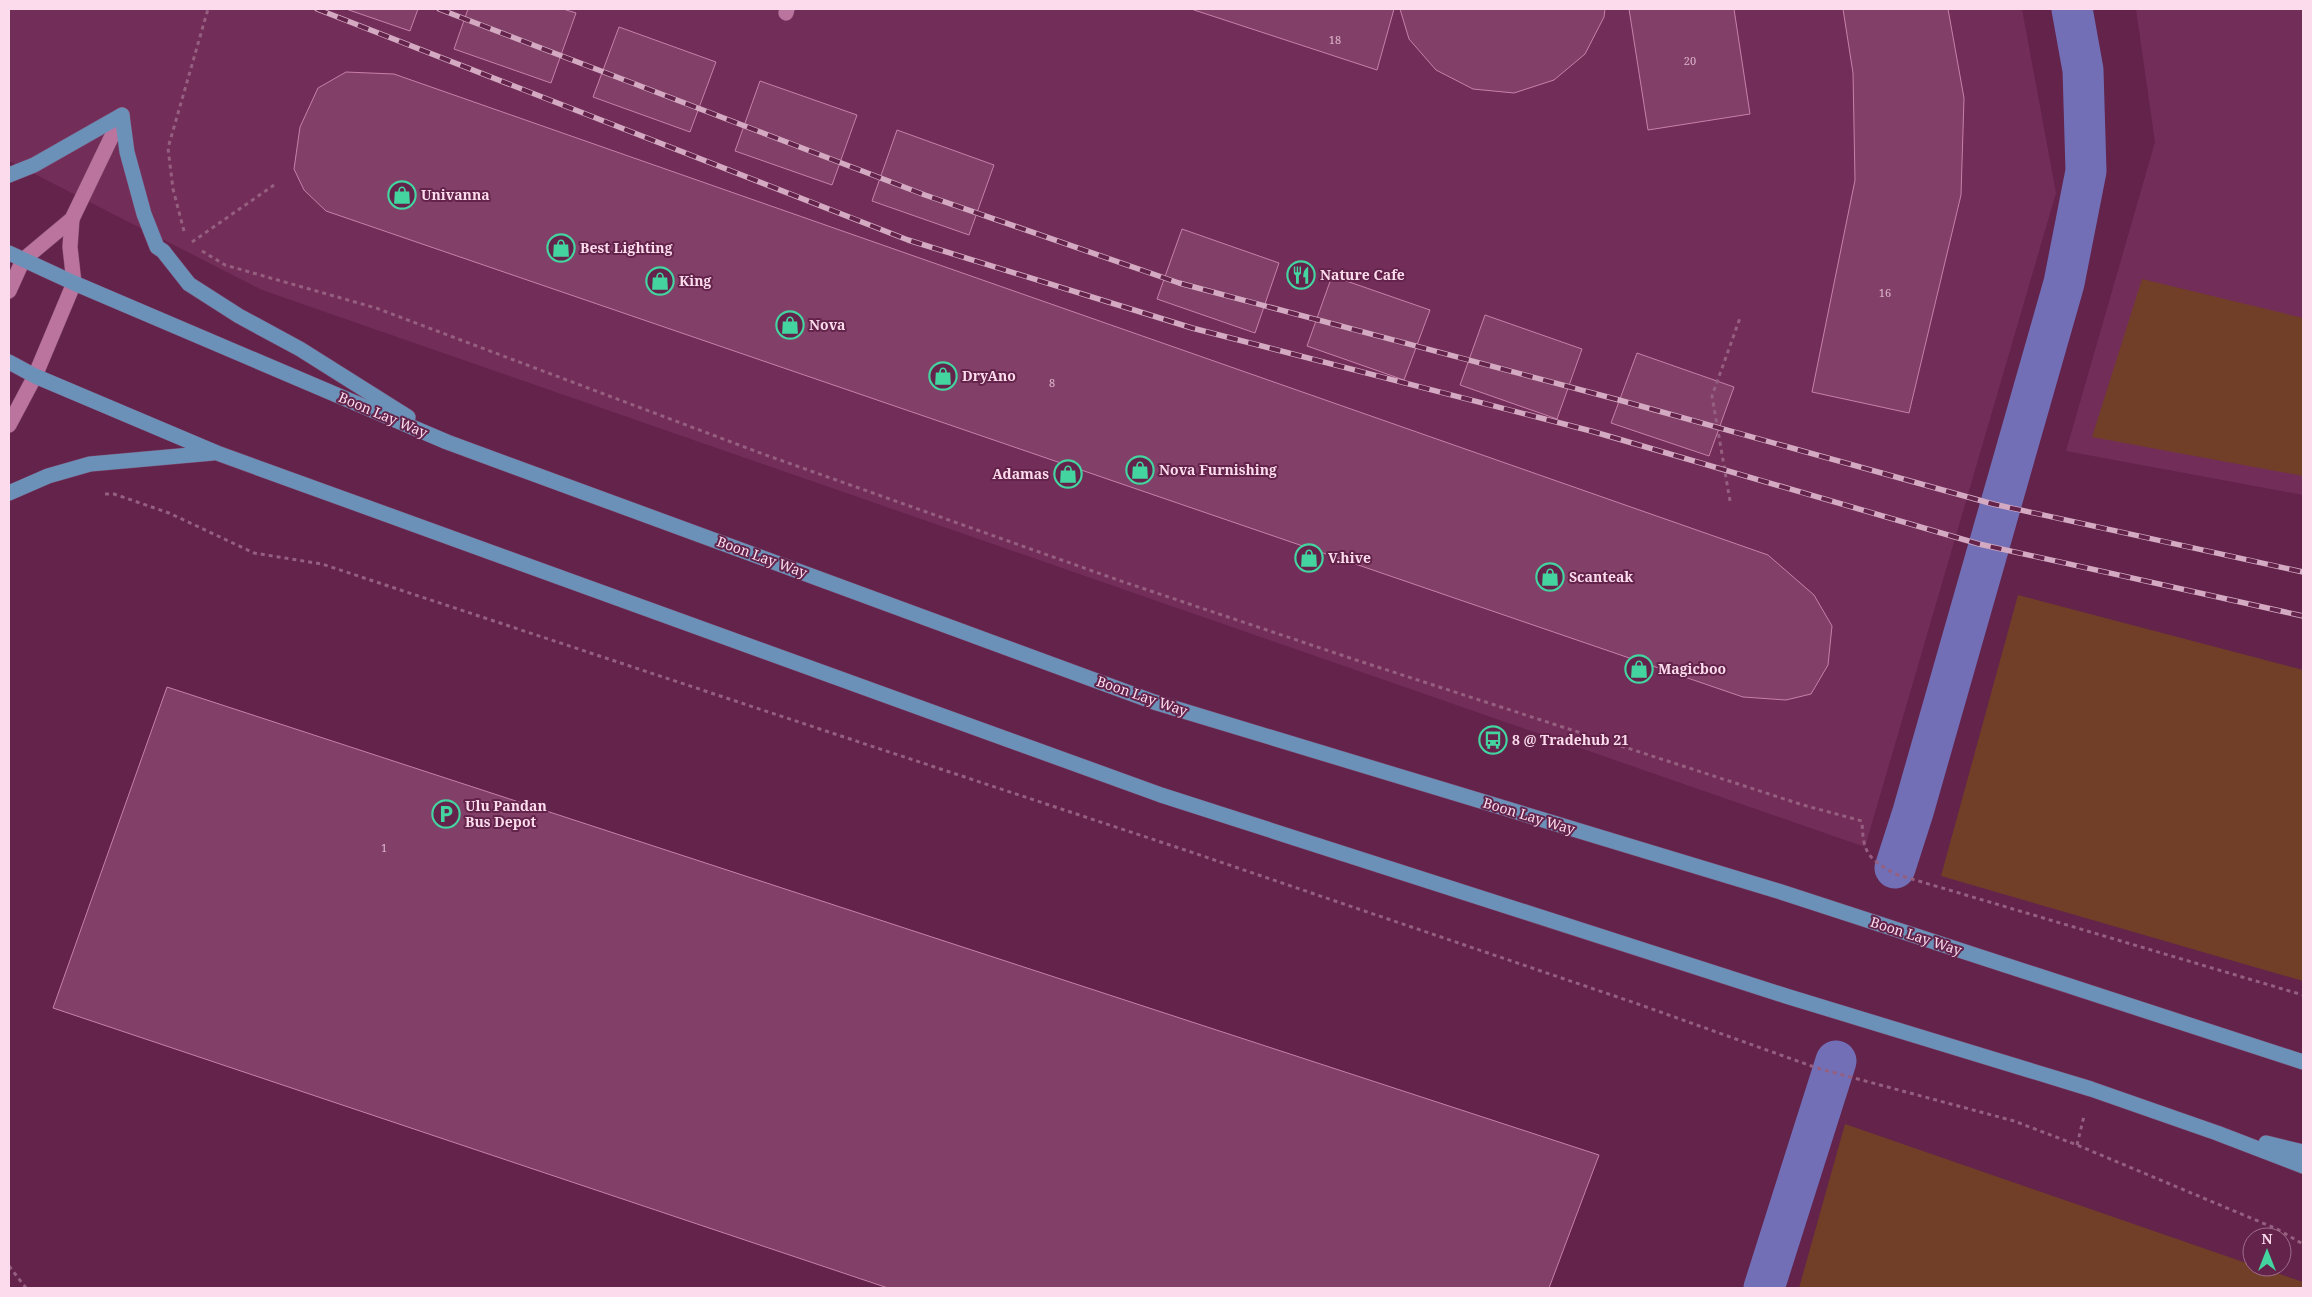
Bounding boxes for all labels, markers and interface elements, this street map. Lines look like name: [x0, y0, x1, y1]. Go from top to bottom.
house number: 18: [1329, 32, 1341, 47]
house number: 20: [1684, 53, 1696, 68]
shop icon: Univanna: [387, 180, 417, 210]
place label: Univanna: [421, 185, 490, 204]
shop icon: Best Lighting: [546, 233, 576, 263]
place label: Best Lighting: [580, 238, 673, 257]
restaurant icon: Nature Cafe: [1286, 260, 1316, 290]
place label: Nature Cafe: [1320, 265, 1405, 284]
shop icon: King: [645, 266, 675, 296]
place label: King: [679, 271, 712, 290]
house number: 16: [1879, 285, 1891, 300]
shop icon: Nova: [775, 310, 805, 340]
place label: Nova: [809, 315, 846, 334]
shop icon: DryAno: [928, 361, 958, 391]
place label: DryAno: [962, 366, 1016, 385]
house number: 8: [1049, 375, 1055, 390]
street label: Boon Lay Way: [336, 387, 431, 442]
shop icon: Nova Furnishing: [1125, 455, 1155, 485]
shop icon: Adamas: [1053, 459, 1083, 489]
place label: Nova Furnishing: [1159, 460, 1277, 479]
place label: Adamas: [992, 464, 1049, 483]
street label: Boon Lay Way: [714, 531, 810, 582]
shop icon: V.hive: [1294, 543, 1324, 573]
place label: V.hive: [1328, 548, 1371, 567]
shop icon: Scanteak: [1535, 562, 1565, 592]
place label: Scanteak: [1569, 567, 1633, 586]
shop icon: Magicboo: [1624, 654, 1654, 684]
place label: Magicboo: [1658, 659, 1726, 678]
street label: Boon Lay Way: [1094, 671, 1190, 720]
bus stop icon: 8 @ Tradehub 21: [1478, 725, 1508, 755]
place label: 8 @ Tradehub 21: [1512, 730, 1629, 749]
street label: Boon Lay Way: [1481, 793, 1577, 839]
place label: Ulu Pandan Bus Depot: [465, 796, 547, 831]
parking icon: Ulu Pandan Bus Depot: [431, 799, 461, 829]
house number: 1: [381, 840, 387, 855]
street label: Boon Lay Way: [1868, 912, 1964, 959]
north arrow: [2242, 1227, 2292, 1277]
text: N: [2261, 1229, 2273, 1248]

